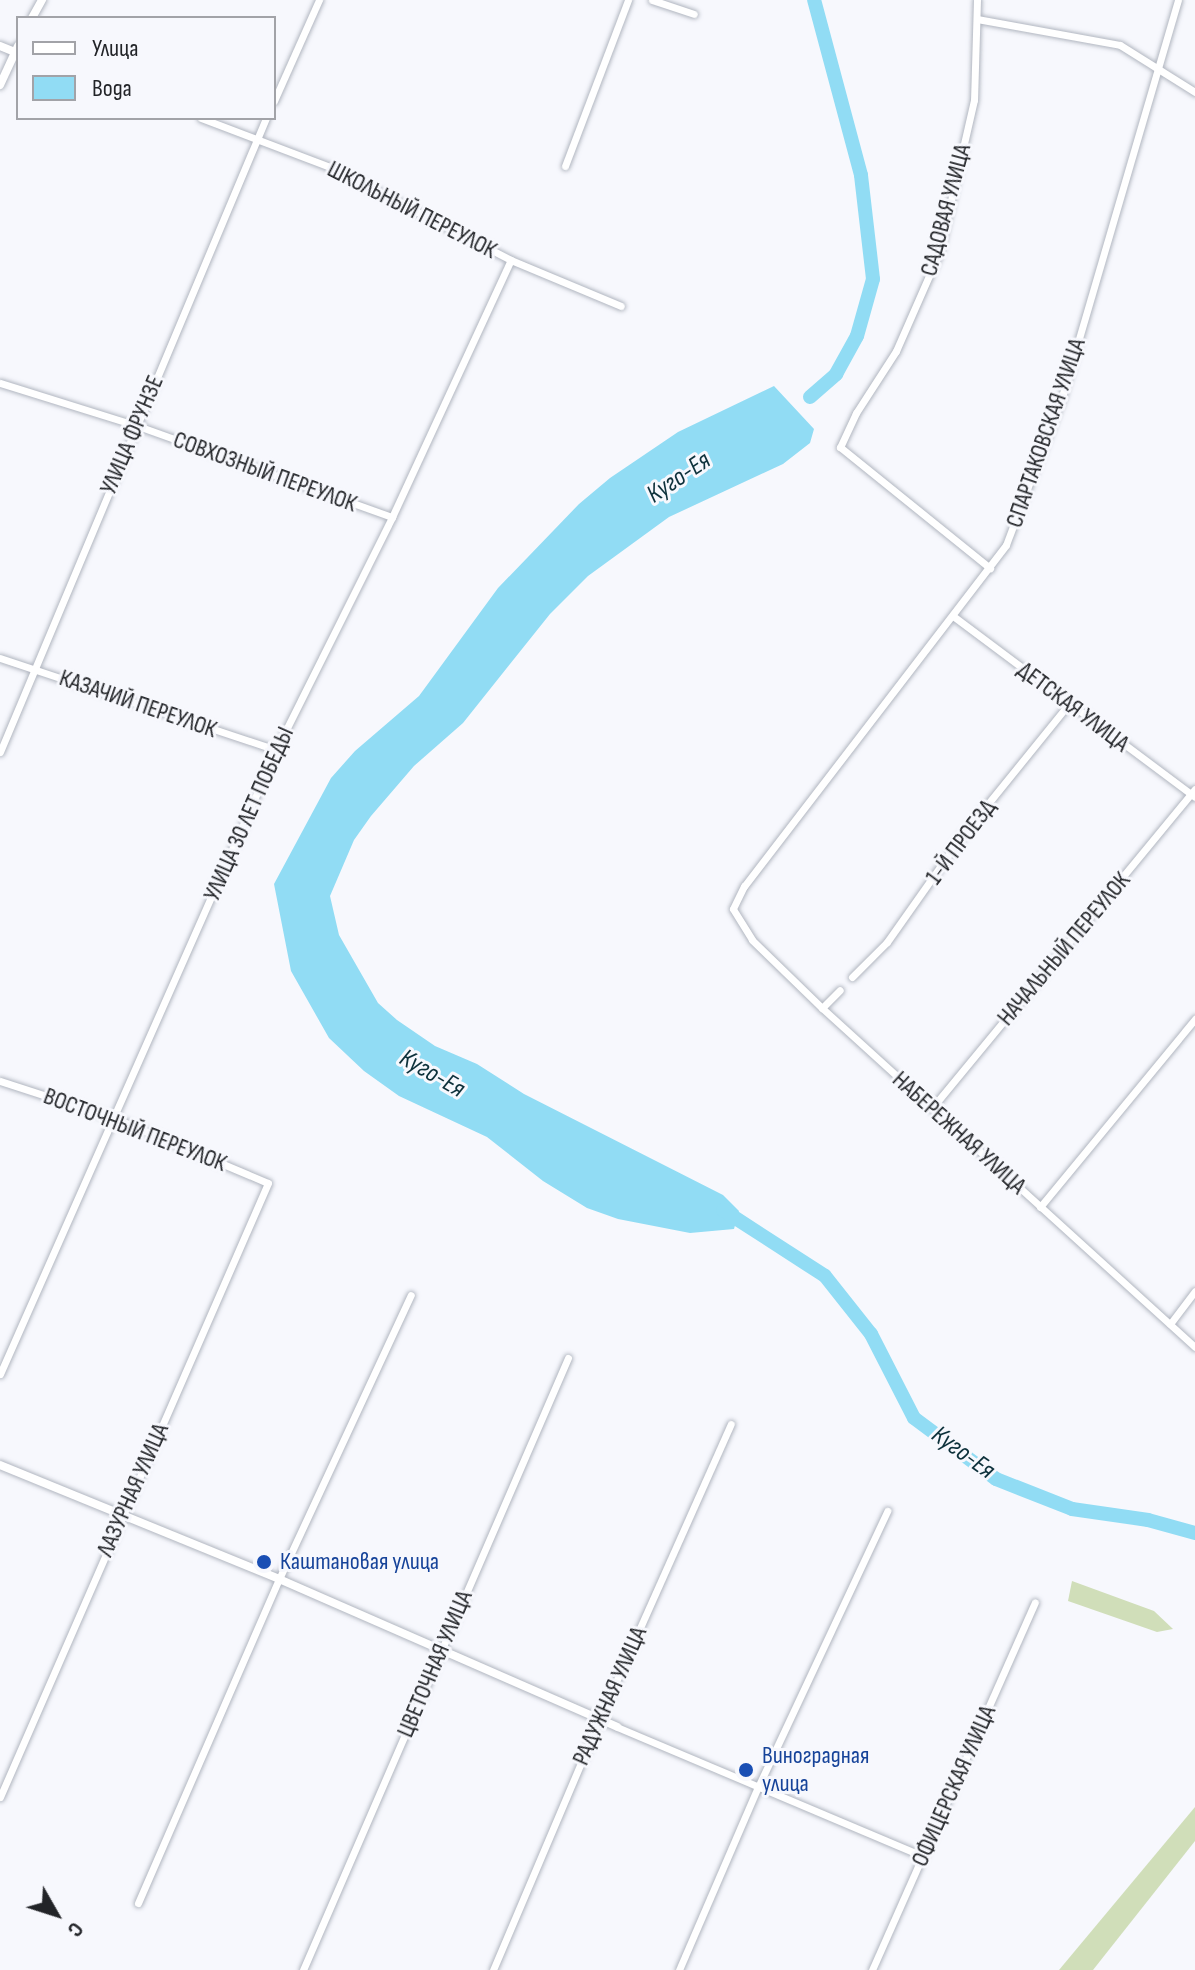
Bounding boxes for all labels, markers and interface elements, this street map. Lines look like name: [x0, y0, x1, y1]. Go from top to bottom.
legend: [16, 16, 276, 120]
text: Улица: [92, 34, 138, 63]
text: Вода: [92, 74, 132, 103]
street label: САДОВАЯ УЛИЦА: [915, 141, 977, 279]
street label: ШКОЛЬНЫЙ ПЕРЕУЛОК: [323, 155, 501, 265]
street label: СПАРТАКОВСКАЯ УЛИЦА: [1000, 335, 1092, 531]
street label: УЛИЦА ФРУНЗЕ: [94, 371, 170, 499]
street label: СОВХОЗНЫЙ ПЕРЕУЛОК: [169, 425, 361, 519]
water label: Куго-Ея: [641, 445, 717, 511]
street label: ДЕТСКАЯ УЛИЦА: [1011, 656, 1135, 758]
street label: КАЗАЧИЙ ПЕРЕУЛОК: [56, 664, 220, 744]
street label: УЛИЦА 30 ЛЕТ ПОБЕДЫ: [198, 723, 300, 905]
street label: 1-Й ПРОЕЗД: [920, 794, 1002, 890]
street label: НАЧАЛЬНЫЙ ПЕРЕУЛОК: [991, 866, 1137, 1032]
water label: Куго-Ея: [394, 1043, 470, 1105]
street label: НАБЕРЕЖНАЯ УЛИЦА: [886, 1065, 1032, 1201]
street label: ВОСТОЧНЫЙ ПЕРЕУЛОК: [39, 1082, 231, 1178]
street label: ЛАЗУРНАЯ УЛИЦА: [91, 1419, 175, 1561]
water label: Куго-Ея: [925, 1420, 1001, 1486]
place label: Каштановая улица: [280, 1548, 439, 1576]
marker: Каштановая улица: [255, 1553, 273, 1571]
street label: ЦВЕТОЧНАЯ УЛИЦА: [391, 1586, 479, 1742]
street label: РАДУЖНАЯ УЛИЦА: [567, 1622, 653, 1770]
street label: ОФИЦЕРСКАЯ УЛИЦА: [906, 1701, 1002, 1871]
place label: Виноградная улица: [762, 1742, 869, 1798]
marker: Виноградная улица: [737, 1761, 755, 1779]
north arrow: [16, 1874, 96, 1954]
text: С: [61, 1917, 89, 1942]

